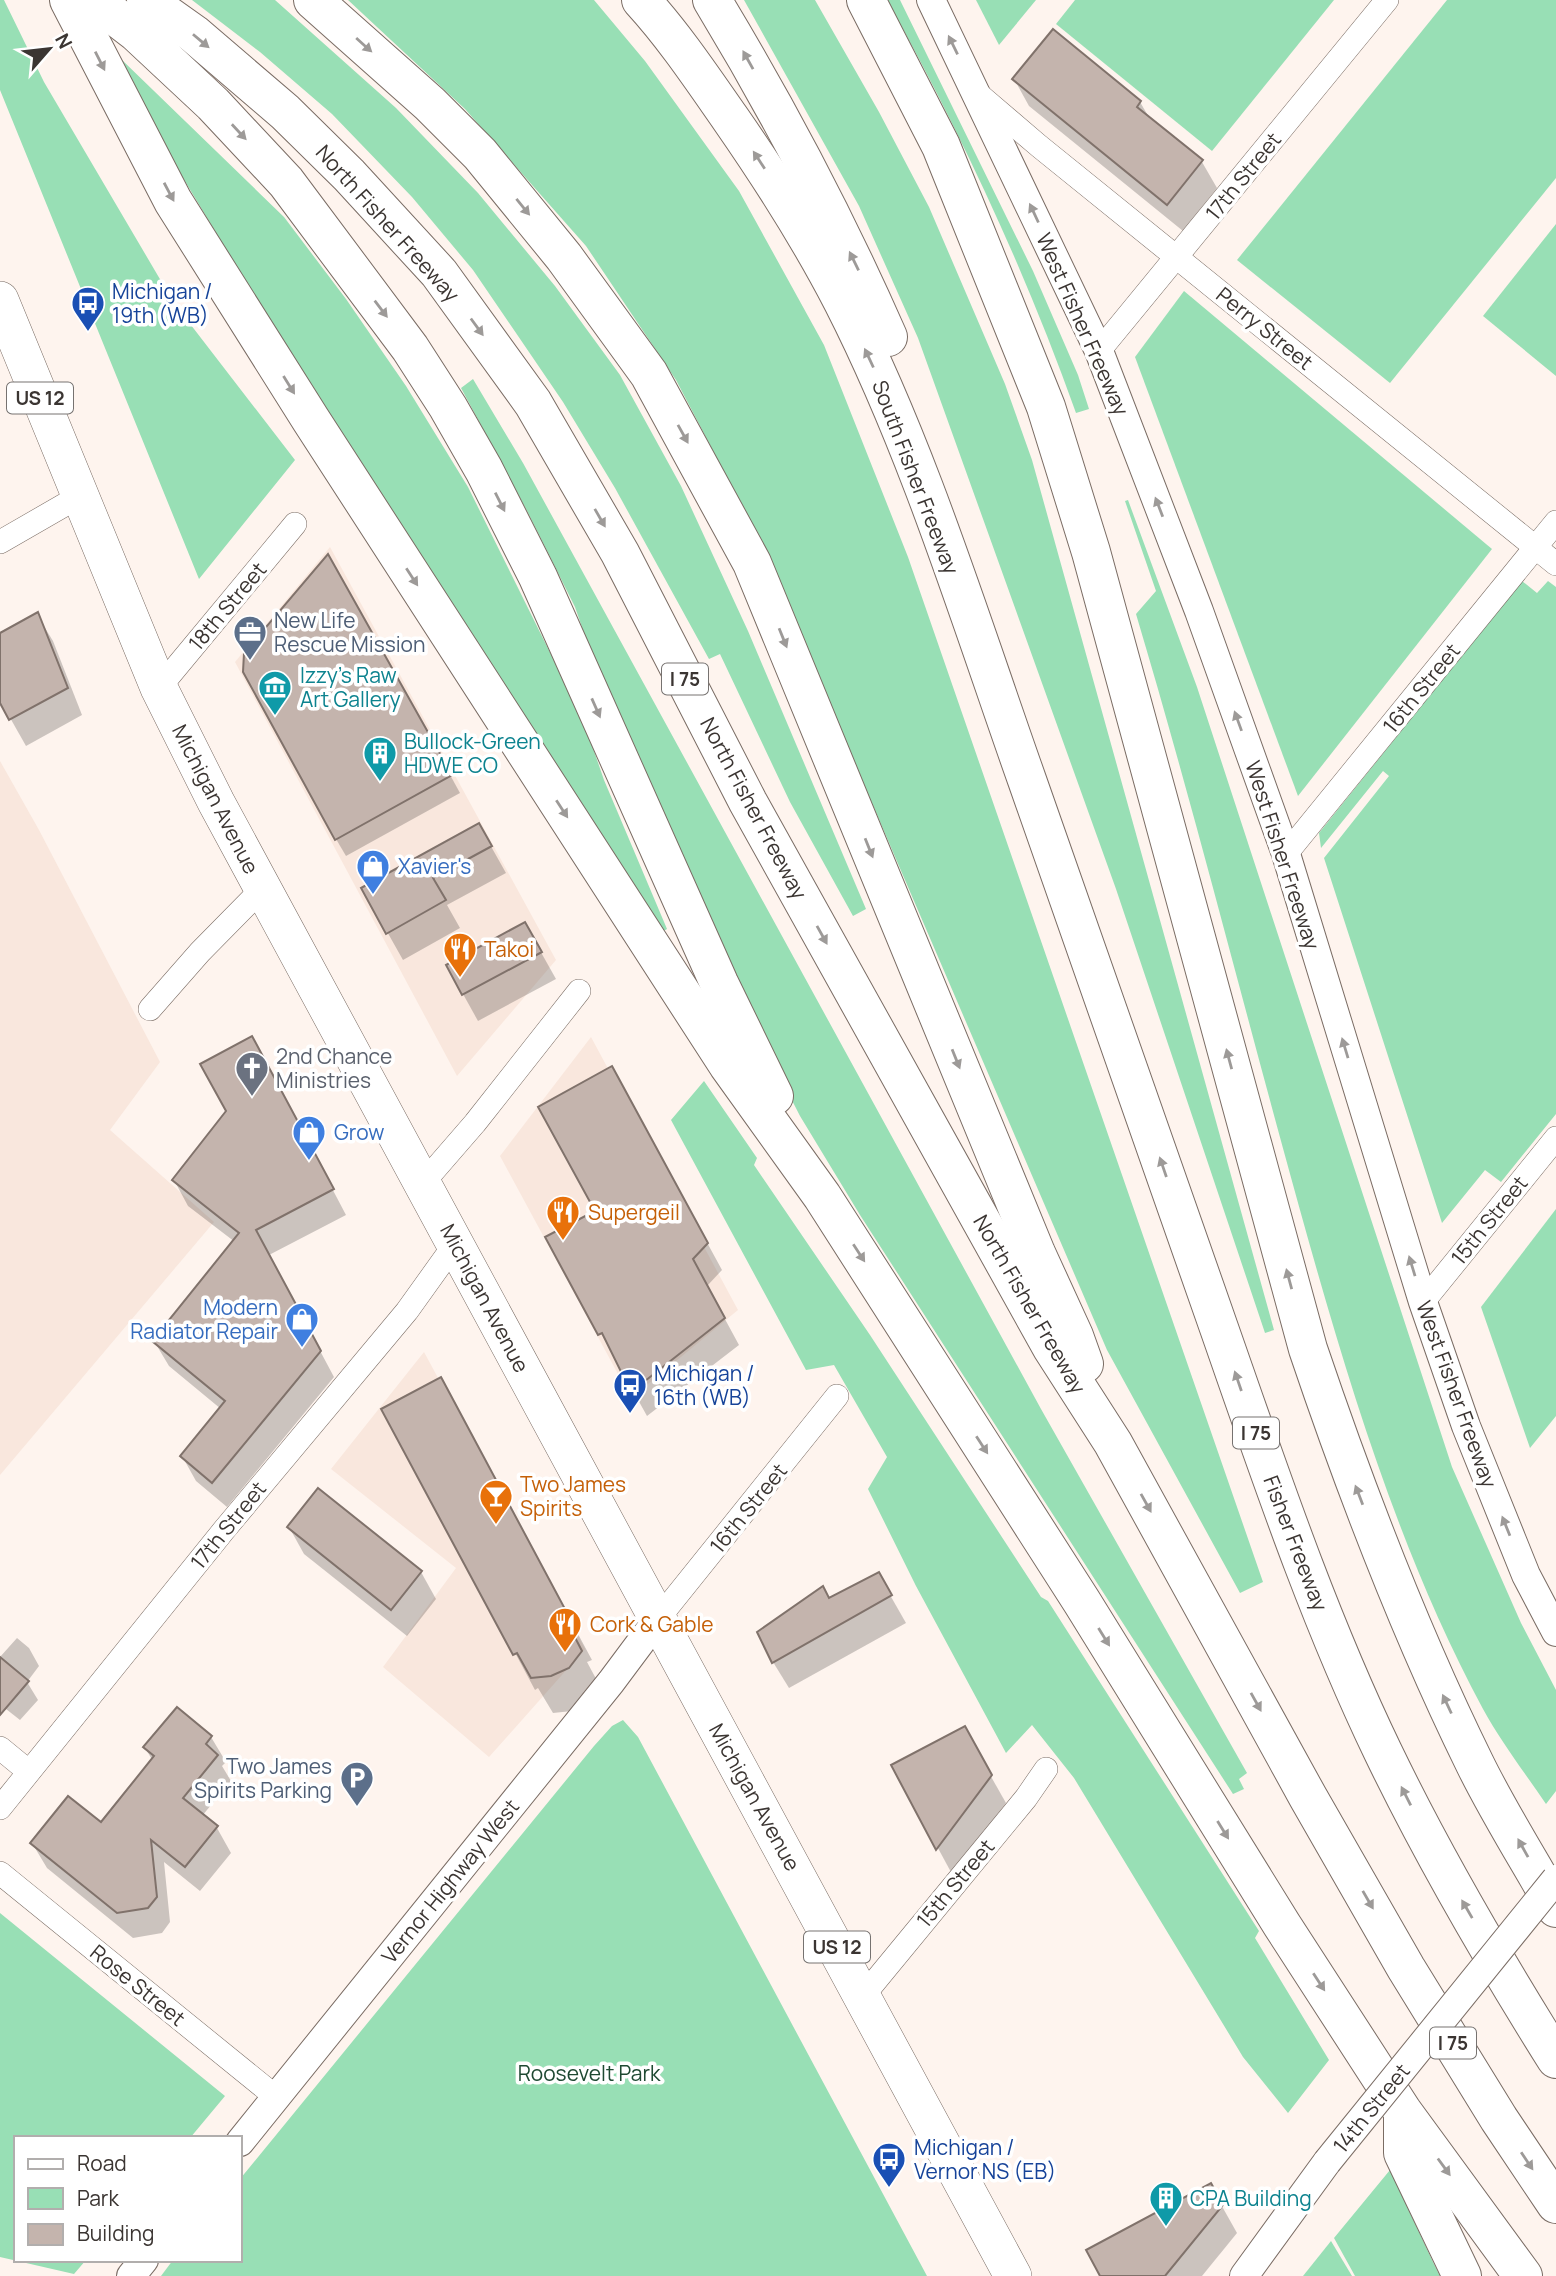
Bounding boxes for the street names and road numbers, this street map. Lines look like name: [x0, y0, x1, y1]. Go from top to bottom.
street label: 17th Street: [1199, 126, 1287, 226]
street label: North Fisher Freeway: [310, 139, 466, 307]
street label: West Fisher Freeway: [1030, 228, 1136, 420]
street label: Perry Street: [1211, 280, 1319, 376]
street label: South Fisher Freeway: [866, 376, 966, 578]
road number: US 12: [7, 382, 73, 414]
street label: 18th Street: [182, 556, 272, 656]
street label: 16th Street: [1376, 637, 1466, 739]
road number: I 75: [662, 664, 708, 694]
street label: North Fisher Freeway: [694, 712, 814, 904]
street label: Michigan Avenue: [166, 719, 266, 879]
street label: West Fisher Freeway: [1239, 757, 1327, 953]
street label: 15th Street: [1444, 1170, 1534, 1270]
street label: North Fisher Freeway: [967, 1209, 1093, 1399]
street label: Michigan Avenue: [434, 1219, 536, 1377]
street label: West Fisher Freeway: [1410, 1297, 1504, 1491]
road number: I 75: [1233, 1418, 1279, 1448]
street label: 16th Street: [703, 1457, 793, 1559]
street label: Fisher Freeway: [1257, 1471, 1335, 1615]
street label: 17th Street: [184, 1475, 272, 1575]
street label: Michigan Avenue: [703, 1718, 807, 1876]
street label: Vernor Highway West: [375, 1793, 525, 1969]
street label: 15th Street: [910, 1833, 1000, 1933]
road number: US 12: [804, 1932, 870, 1963]
street label: Rose Street: [85, 1938, 191, 2032]
road number: I 75: [1430, 2027, 1476, 2058]
street label: 14th Street: [1326, 2057, 1416, 2159]

